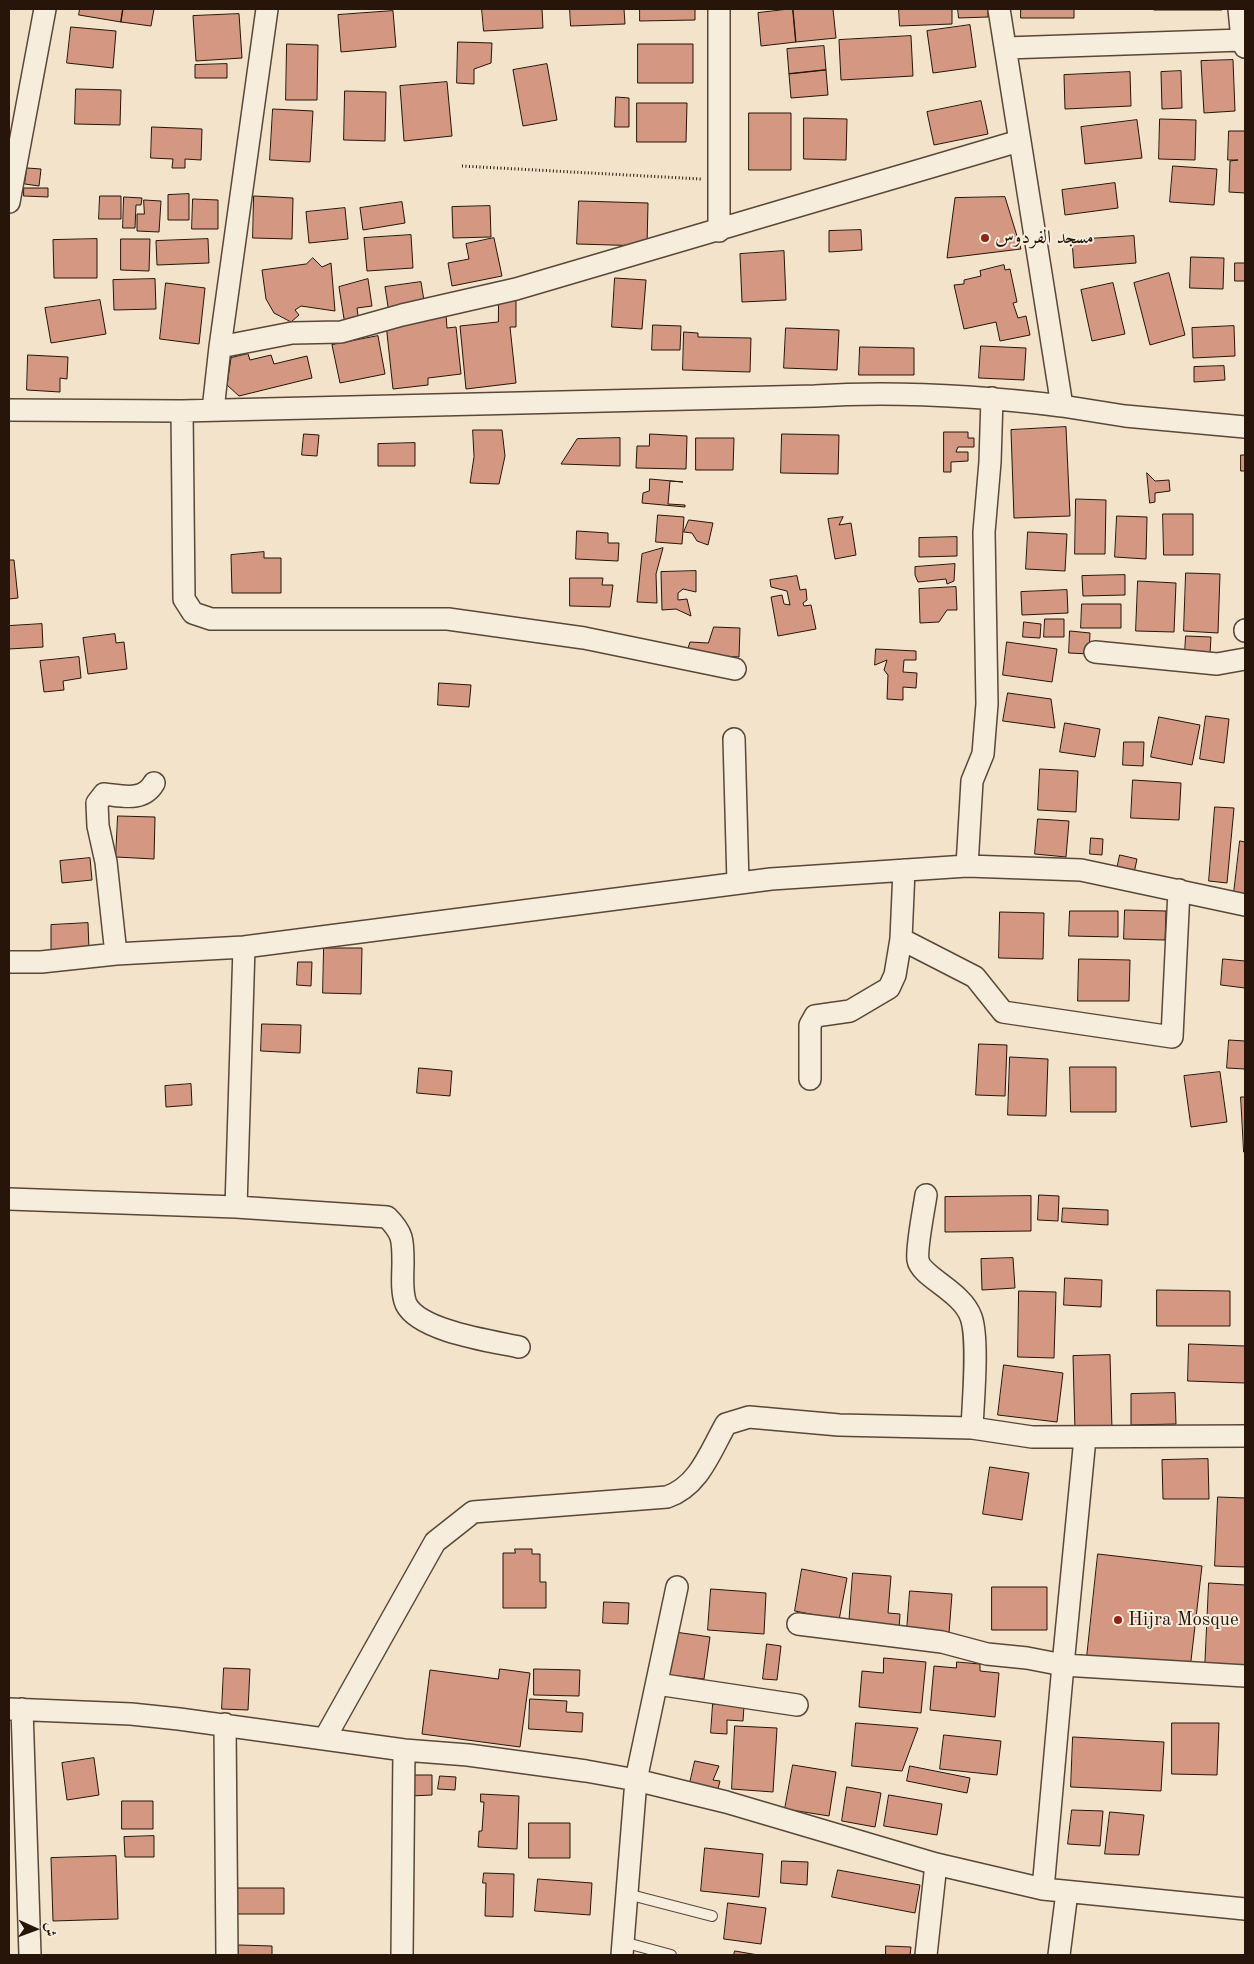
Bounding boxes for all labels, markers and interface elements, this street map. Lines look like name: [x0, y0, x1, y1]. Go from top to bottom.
place label: مسجد الفردوس: [995, 227, 1094, 249]
marker: مسجد الفردوس: [979, 232, 991, 244]
place label: Hijra Mosque: [1128, 1609, 1239, 1631]
marker: Hijra Mosque: [1112, 1614, 1124, 1626]
north arrow: [10, 1904, 60, 1954]
text: ش: [43, 1922, 57, 1937]

